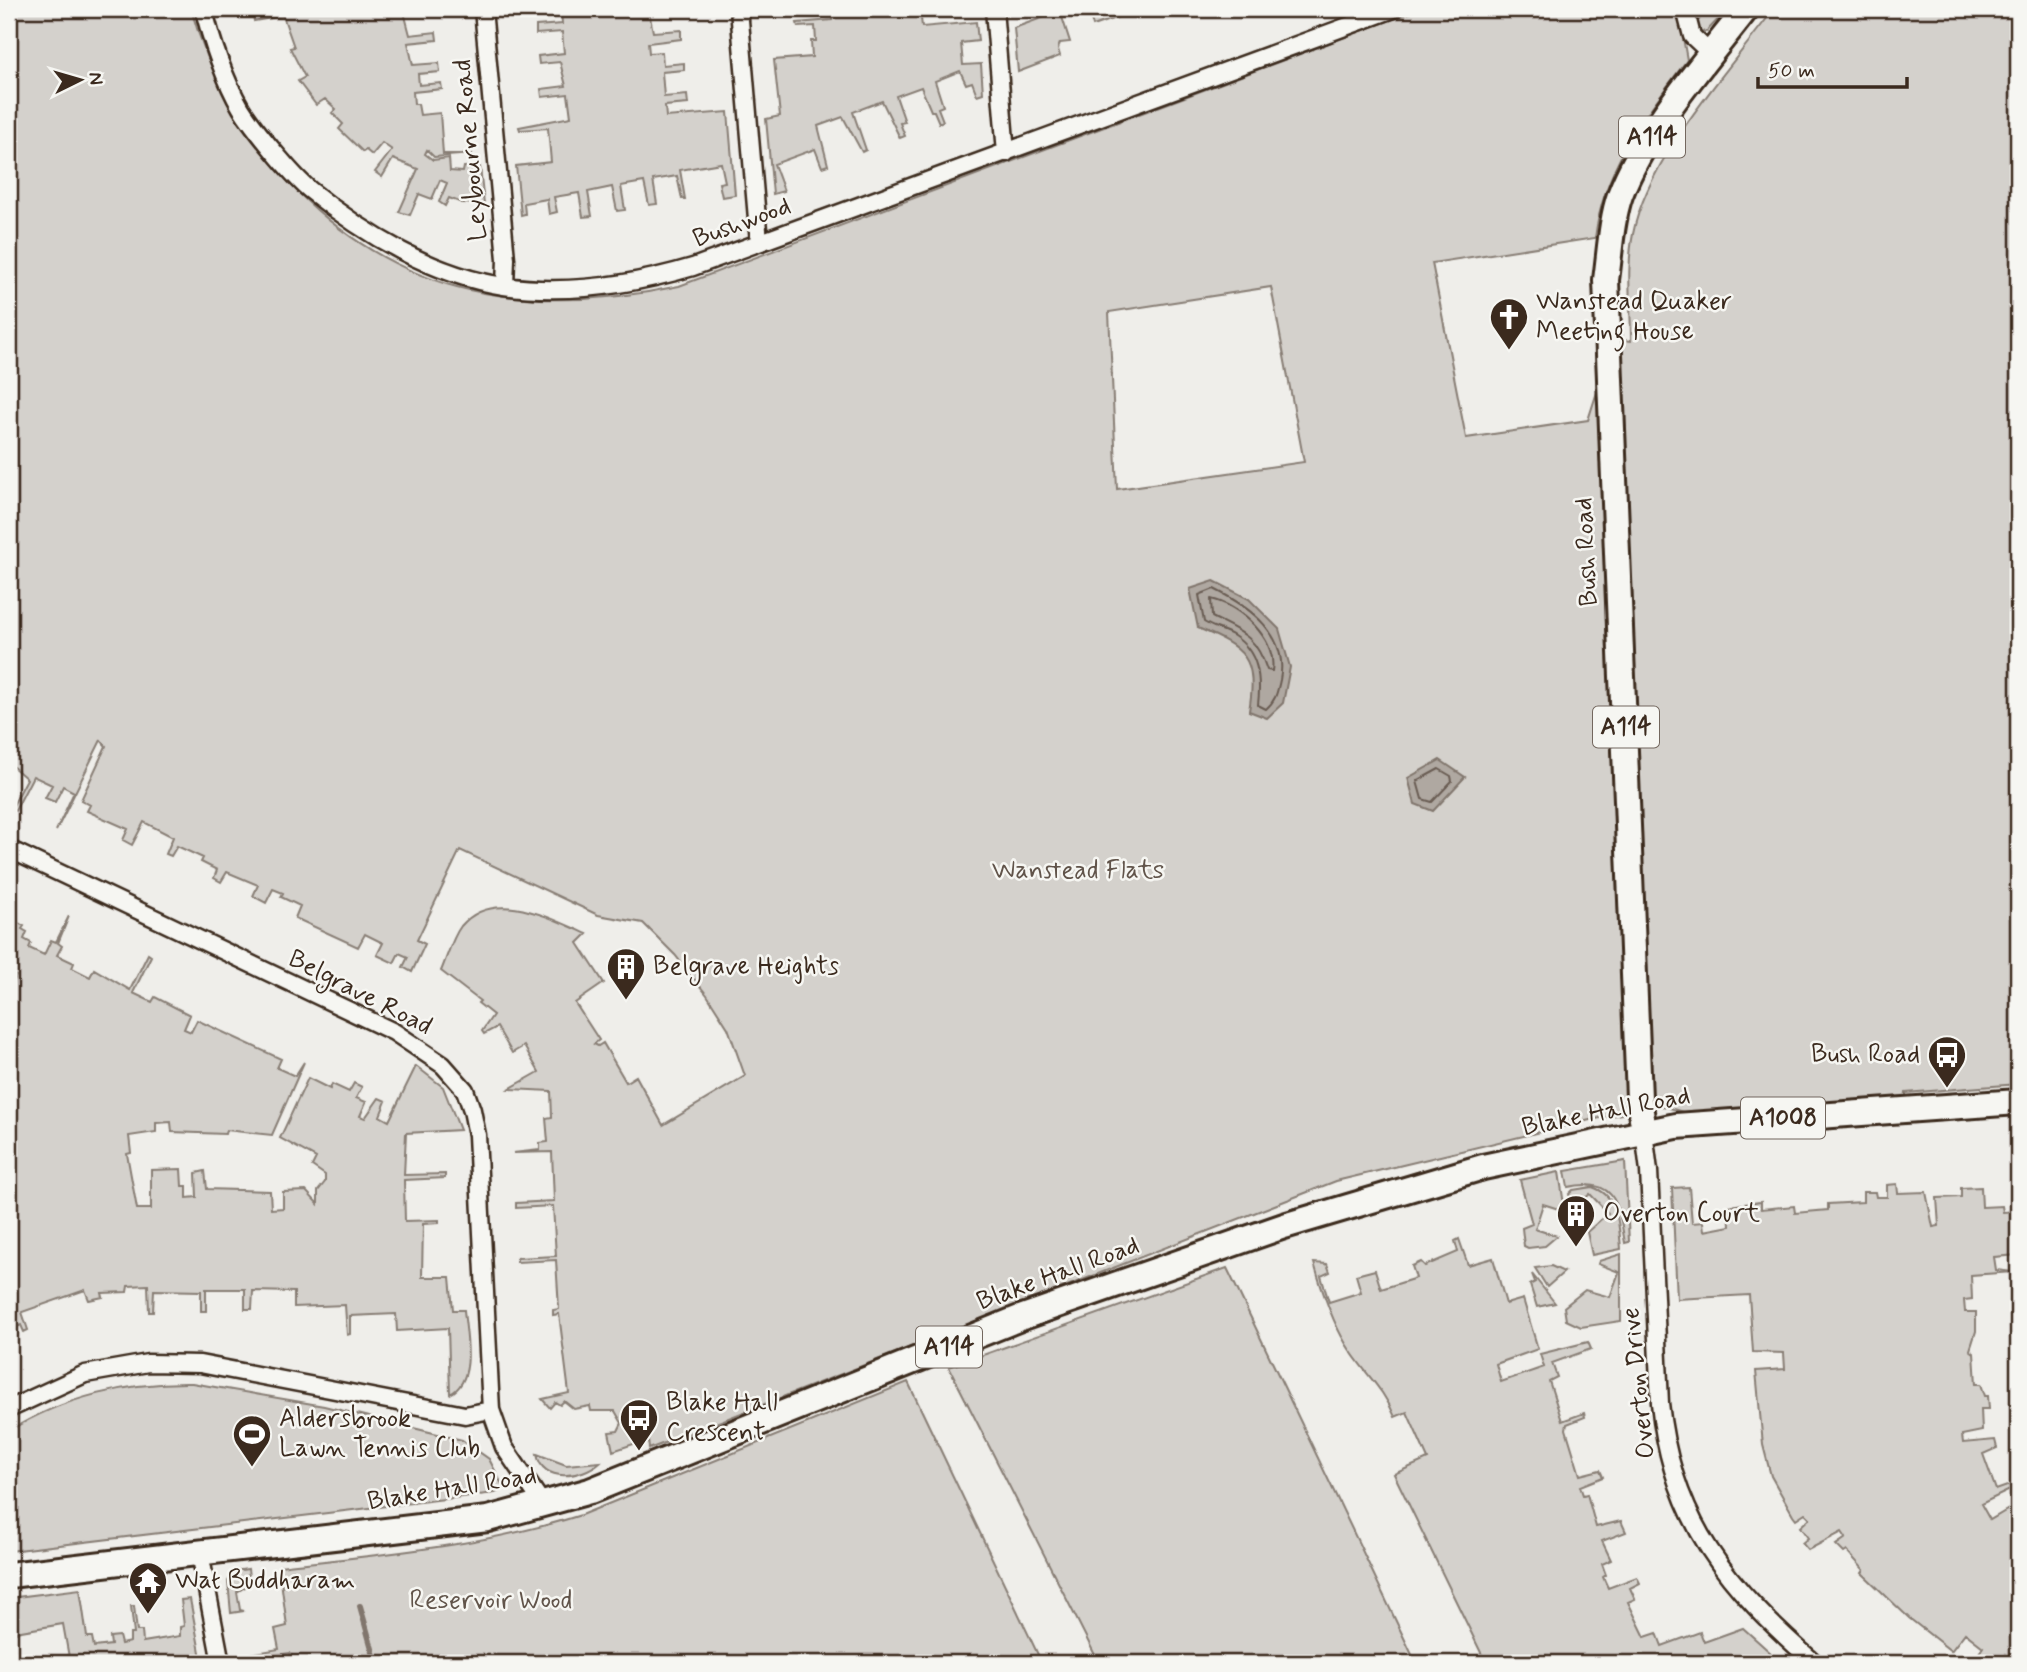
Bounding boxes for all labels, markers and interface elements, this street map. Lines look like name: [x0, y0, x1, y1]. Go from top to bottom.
north arrow: [46, 46, 116, 116]
scale bar: [1758, 46, 1906, 90]
text: 50 m: [1768, 57, 1815, 85]
street label: Leybourne Road: [446, 58, 496, 242]
text: N: [82, 71, 108, 86]
road number: A114: [1619, 117, 1685, 158]
street label: Bushwood: [688, 190, 796, 256]
place label: Wanstead Quaker Meeting House: [1536, 285, 1732, 352]
church icon: Wanstead Quaker Meeting House: [1488, 296, 1530, 351]
street label: Bush Road: [1567, 497, 1607, 607]
road number: A114: [1593, 706, 1659, 748]
park label: Wanstead Flats: [992, 854, 1164, 888]
street label: Belgrave Road: [281, 942, 438, 1046]
building icon: Belgrave Heights: [605, 946, 647, 1001]
place label: Belgrave Heights: [653, 950, 839, 986]
bus stop icon: Bush Road: [1926, 1034, 1968, 1089]
place label: Bush Road: [1811, 1038, 1920, 1072]
street label: Blake Hall Road: [1519, 1079, 1693, 1145]
road number: A1008: [1741, 1098, 1825, 1138]
building icon: Overton Court: [1555, 1193, 1597, 1248]
place label: Overton Court: [1603, 1197, 1760, 1231]
street label: Blake Hall Road: [972, 1229, 1144, 1319]
street label: Overton Drive: [1614, 1306, 1664, 1460]
road number: A114: [916, 1326, 982, 1367]
place label: Blake Hall Crescent: [666, 1386, 778, 1450]
bus stop icon: Blake Hall Crescent: [618, 1397, 660, 1452]
place label: Aldersbrook Lawn Tennis Club: [279, 1402, 480, 1466]
sports icon: Aldersbrook Lawn Tennis Club: [231, 1413, 273, 1468]
street label: Blake Hall Road: [365, 1459, 539, 1519]
temple icon: Wat Buddharam: [127, 1560, 169, 1615]
place label: Wat Buddharam: [175, 1564, 355, 1598]
park label: Reservoir Wood: [410, 1584, 572, 1618]

